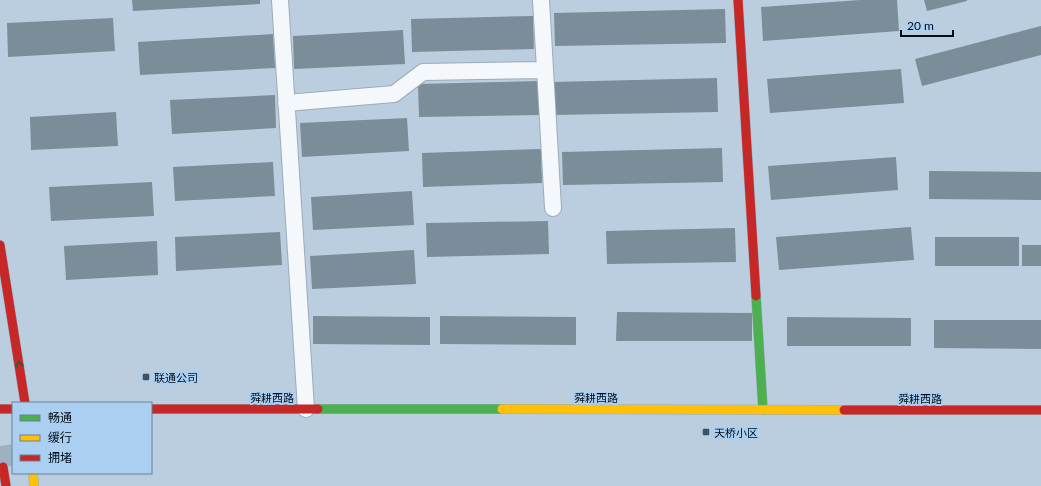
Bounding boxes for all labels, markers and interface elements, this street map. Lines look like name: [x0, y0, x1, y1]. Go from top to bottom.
scale bar: [901, 12, 953, 38]
text: 20 m: [907, 18, 934, 33]
one-way arrow: [15, 361, 24, 368]
place label: 联通公司: [154, 371, 198, 384]
marker: 联通公司: [141, 372, 151, 382]
street label: 舜耕西路: [250, 391, 294, 404]
street label: 舜耕西路: [574, 391, 618, 404]
street label: 舜耕西路: [898, 392, 942, 405]
legend: [12, 402, 152, 474]
text: 畅通: [48, 410, 72, 425]
place label: 天桥小区: [714, 426, 758, 439]
marker: 天桥小区: [701, 427, 711, 437]
text: 缓行: [48, 430, 72, 445]
text: 拥堵: [48, 450, 72, 465]

